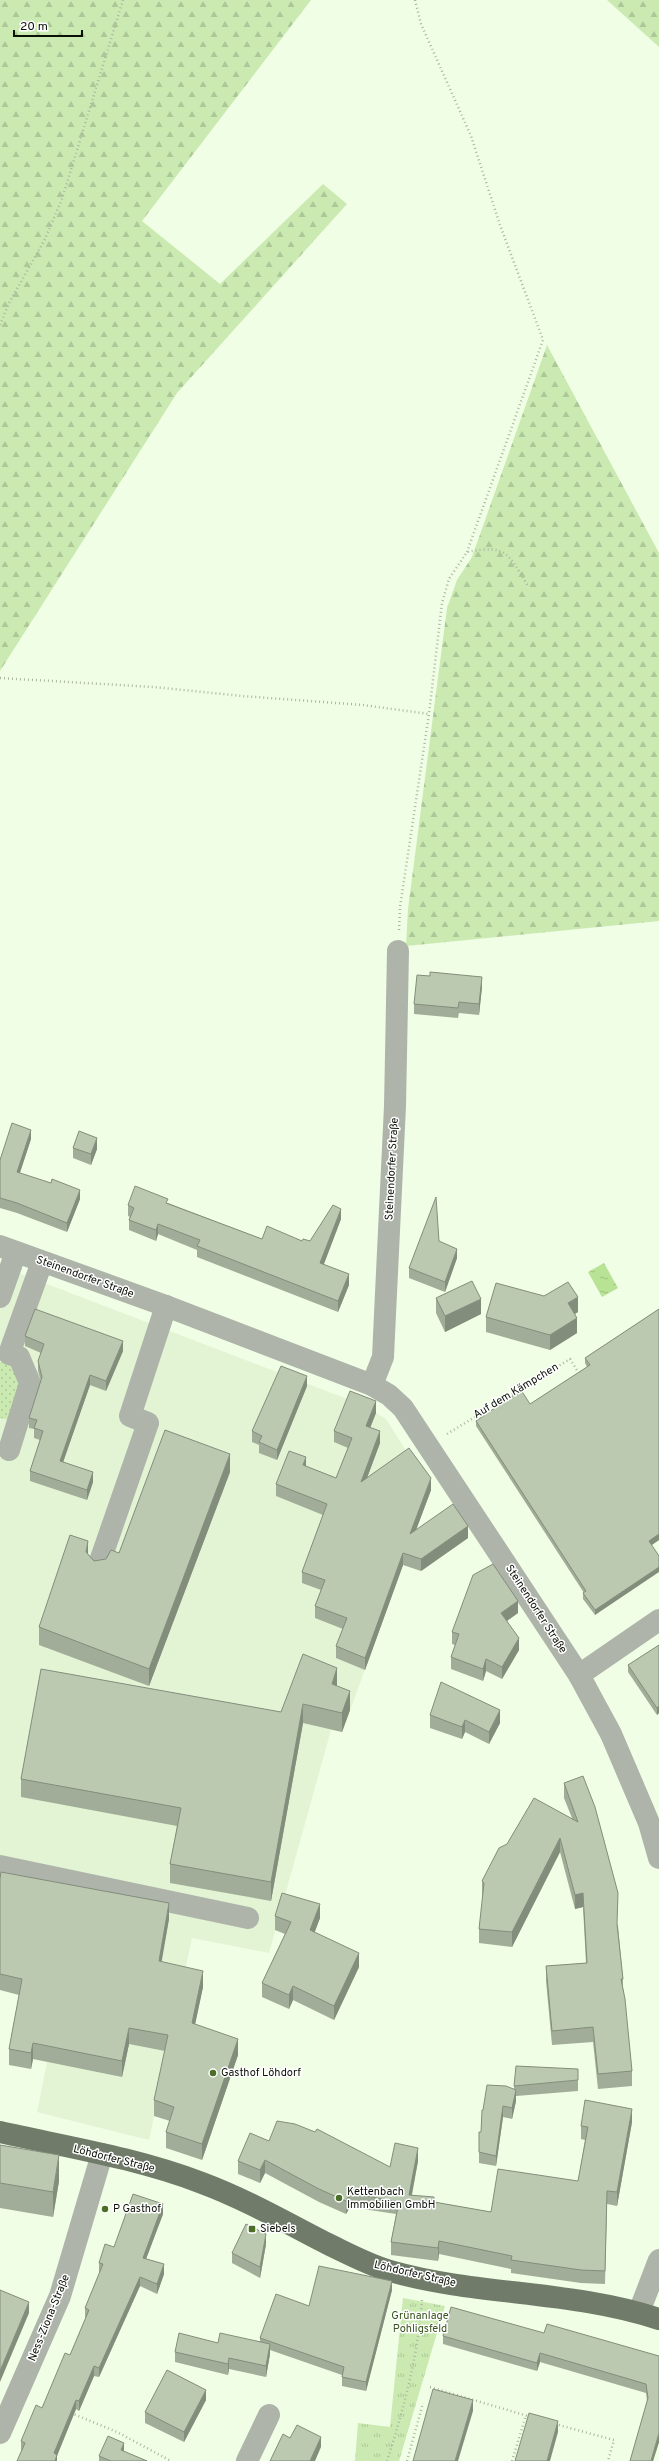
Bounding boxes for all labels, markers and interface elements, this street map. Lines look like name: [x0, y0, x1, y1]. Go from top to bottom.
scale bar: [14, 12, 82, 38]
text: 20 m: [20, 19, 48, 35]
street label: Steinendorfer Straße: [382, 1117, 402, 1221]
street label: Steinendorfer Straße: [34, 1253, 136, 1301]
street label: Auf dem Kämpchen: [471, 1360, 561, 1422]
street label: Steinendorfer Straße: [502, 1562, 570, 1656]
place label: Gasthof Löhdorf: [221, 2066, 301, 2080]
marker: Gasthof Löhdorf: [208, 2068, 218, 2078]
street label: Löhdorfer Straße: [72, 2142, 156, 2176]
place label: Kettenbach Immobilien GmbH: [347, 2185, 435, 2212]
marker: Kettenbach Immobilien GmbH: [334, 2193, 344, 2203]
place label: P Gasthof: [113, 2202, 161, 2216]
marker: P Gasthof: [100, 2204, 110, 2214]
place label: Siebels: [260, 2222, 296, 2236]
marker: Siebels: [247, 2224, 257, 2234]
street label: Löhdorfer Straße: [373, 2258, 457, 2290]
street label: Ness-Ziona-Straße: [25, 2272, 73, 2364]
park label: Grünanlage Pohligsfeld: [391, 2309, 449, 2336]

